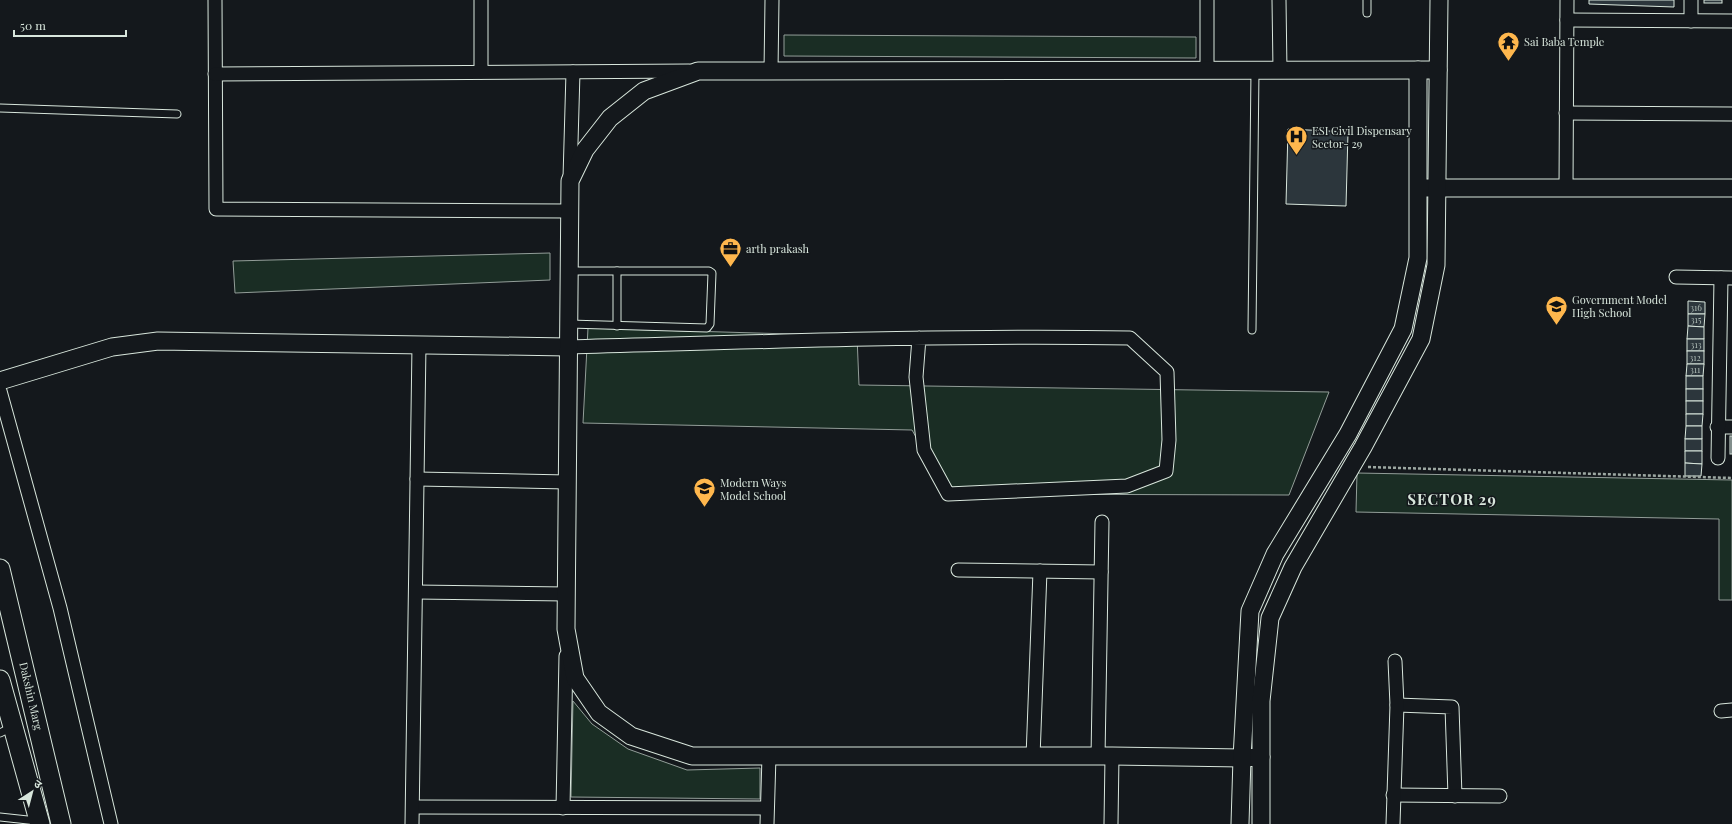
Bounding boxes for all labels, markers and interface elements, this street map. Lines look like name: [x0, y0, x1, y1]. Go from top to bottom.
scale bar: [14, 12, 126, 38]
text: 50 m: [20, 17, 46, 33]
temple icon: Sai Baba Temple: [1496, 29, 1522, 62]
place label: Sai Baba Temple: [1524, 34, 1605, 49]
place label: ESI Civil Dispensary Sector- 29: [1312, 123, 1412, 151]
hospital icon: ESI Civil Dispensary Sector- 29: [1284, 124, 1310, 157]
office icon: arth prakash: [717, 236, 743, 269]
place label: arth prakash: [746, 241, 810, 256]
place label: Government Model High School: [1572, 292, 1667, 320]
school or university icon: Government Model High School: [1543, 293, 1569, 326]
house number: 316: [1690, 301, 1702, 313]
house number: 315: [1690, 313, 1702, 325]
house number: 313: [1690, 338, 1702, 350]
house number: 312: [1689, 351, 1701, 363]
house number: 311: [1690, 363, 1701, 375]
place label: Modern Ways Model School: [720, 475, 786, 503]
school or university icon: Modern Ways Model School: [691, 476, 717, 509]
district label: SECTOR 29: [1407, 489, 1497, 509]
street label: Dakshin Marg: [16, 661, 47, 731]
north arrow: [12, 772, 52, 812]
text: उ: [31, 776, 46, 792]

